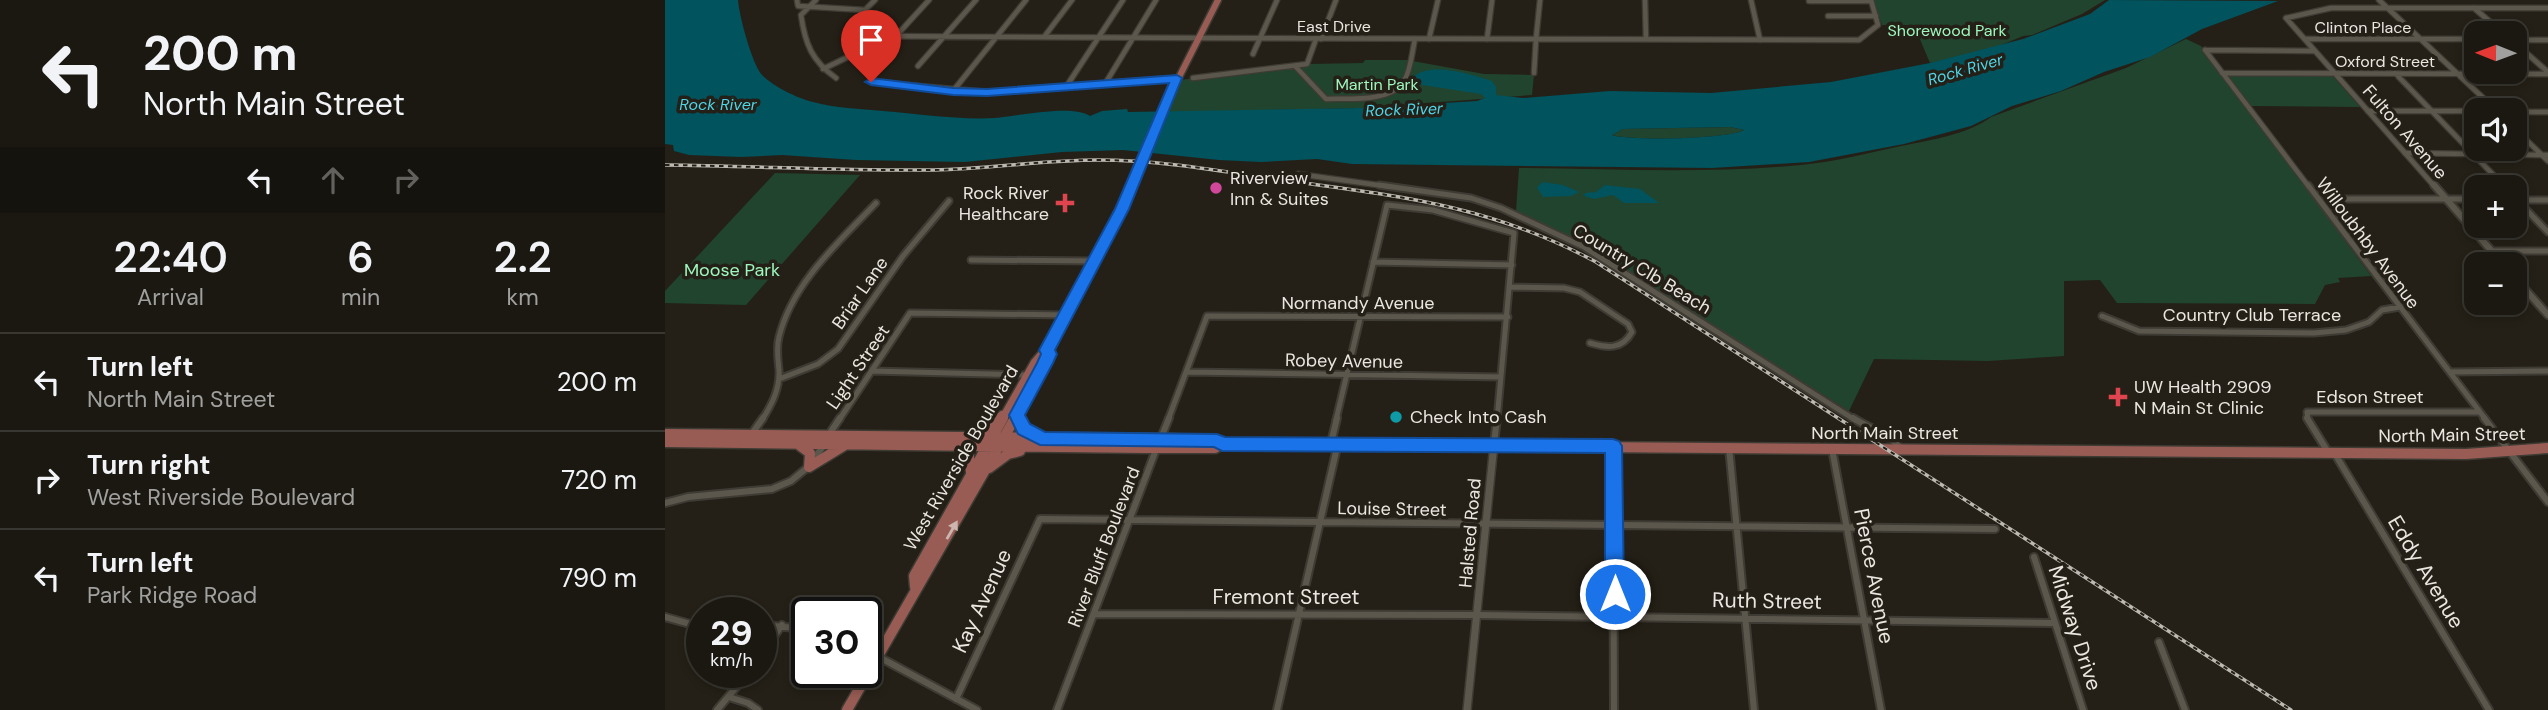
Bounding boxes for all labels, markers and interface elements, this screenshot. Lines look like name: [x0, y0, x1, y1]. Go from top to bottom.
pin: [841, 10, 901, 82]
street label: East Drive: [1297, 16, 1371, 37]
street label: Clinton Place: [2315, 17, 2411, 38]
park label: Shorewood Park: [1887, 20, 2007, 41]
text: 200 m: [143, 21, 298, 85]
icon: arrive: [852, 21, 890, 59]
north arrow: [2464, 21, 2527, 84]
map controls: [2464, 21, 2527, 315]
icon: left: [28, 28, 119, 119]
water label: Rock River: [1925, 48, 2006, 90]
street label: Oxford Street: [2335, 51, 2435, 72]
park label: Martin Park: [1335, 74, 1419, 95]
street label: Fulton Avenue: [2357, 80, 2453, 184]
text: North Main Street: [143, 83, 405, 125]
water label: Rock River: [679, 94, 758, 115]
water label: Rock River: [1365, 98, 1444, 121]
button: sound: [2464, 98, 2527, 161]
icon: left: [241, 161, 279, 199]
icon: ahead: [314, 161, 352, 199]
icon: right: [387, 161, 425, 199]
place label: Riverview Inn & Suites: [1230, 166, 1329, 211]
street label: Willoubhby Avenue: [2311, 172, 2425, 314]
button: +: [2464, 175, 2527, 238]
marker: Riverview Inn & Suites: [1208, 180, 1224, 196]
place label: Rock River Healthcare: [959, 181, 1049, 226]
marker: Rock River Healthcare: [1055, 193, 1075, 213]
street label: Country Clb Beach: [1568, 218, 1716, 320]
text: 22:40: [113, 230, 228, 285]
text: 6: [347, 230, 374, 285]
text: 2.2: [493, 230, 552, 285]
street label: Briar Lane: [826, 252, 894, 334]
button: −: [2464, 252, 2527, 315]
park label: Moose Park: [684, 258, 780, 282]
text: Arrival: [137, 282, 204, 312]
text: min: [341, 282, 380, 312]
text: km: [507, 282, 539, 312]
street label: Normandy Avenue: [1281, 291, 1435, 315]
street label: Country Club Terrace: [2163, 303, 2341, 327]
street label: Light Street: [821, 320, 895, 414]
street label: Robey Avenue: [1285, 348, 1403, 374]
text: Turn left: [87, 350, 194, 384]
street label: West Riverside Boulevard: [898, 361, 1024, 555]
icon: left: [28, 363, 66, 401]
text: 200 m: [557, 365, 637, 399]
place label: UW Health 2909 N Main St Clinic: [2134, 375, 2272, 420]
text: North Main Street: [87, 384, 275, 414]
street label: Edson Street: [2316, 385, 2424, 409]
marker: UW Health 2909 N Main St Clinic: [2108, 387, 2128, 407]
place label: Check Into Cash: [1410, 405, 1547, 429]
marker: Check Into Cash: [1388, 409, 1404, 425]
street label: North Main Street: [1811, 421, 1959, 445]
street label: North Main Street: [2378, 422, 2526, 448]
text: Turn right: [87, 448, 211, 482]
icon: right: [28, 461, 66, 499]
text: 720 m: [561, 463, 637, 497]
street label: River Bluff Boulevard: [1062, 463, 1146, 631]
street label: Halsted Road: [1453, 477, 1487, 589]
text: West Riverside Boulevard: [87, 482, 355, 512]
street label: Louise Street: [1337, 496, 1447, 522]
street label: Pierce Avenue: [1847, 506, 1901, 646]
street label: Eddy Avenue: [2381, 510, 2471, 634]
one-way arrow: [946, 520, 958, 540]
street label: Kay Avenue: [946, 544, 1018, 657]
text: Turn left: [87, 546, 194, 580]
position arrow: [1578, 557, 1652, 631]
icon: left: [28, 559, 66, 597]
text: 790 m: [560, 561, 637, 595]
street label: Midway Drive: [2042, 562, 2108, 694]
text: Park Ridge Road: [87, 580, 257, 610]
street label: Fremont Street: [1212, 583, 1360, 611]
street label: Ruth Street: [1712, 586, 1822, 616]
speed limit sign: 30: [791, 597, 882, 688]
text: 29: [710, 610, 753, 656]
text: km/h: [710, 648, 753, 672]

